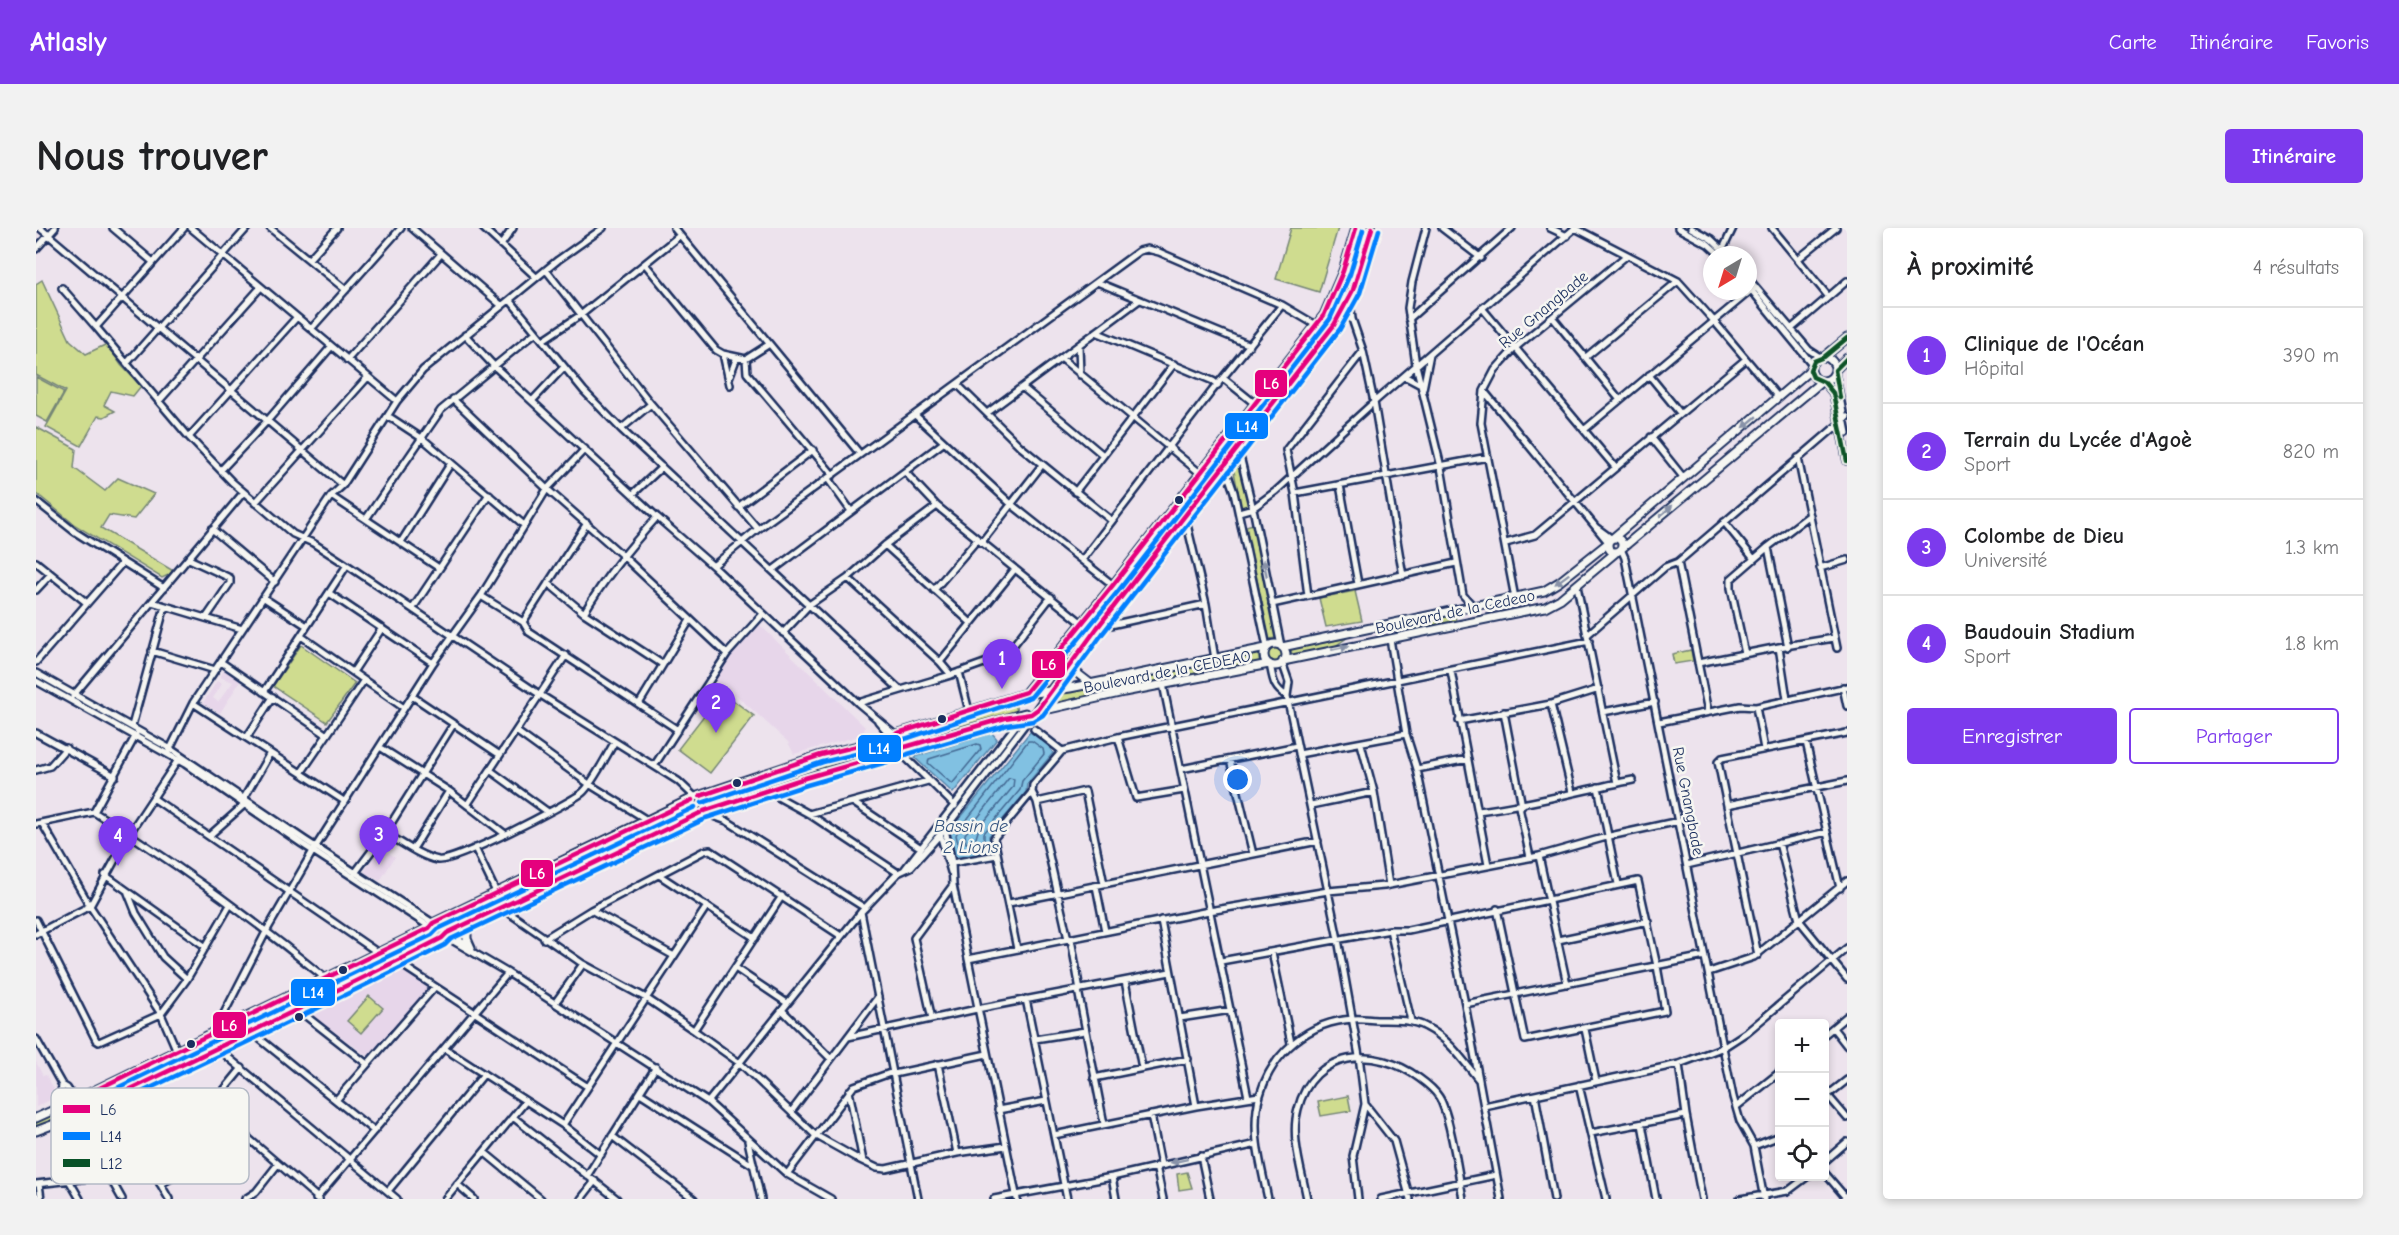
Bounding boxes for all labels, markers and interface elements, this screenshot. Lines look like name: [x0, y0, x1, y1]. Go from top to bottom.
text: Atlasly: [30, 26, 107, 58]
text: Carte: [2109, 30, 2157, 54]
text: Itinéraire: [2190, 30, 2273, 54]
text: Favoris: [2306, 30, 2369, 54]
button: Itinéraire: [2225, 129, 2363, 183]
text: Nous trouver: [36, 132, 268, 181]
north arrow: [1703, 246, 1757, 300]
text: À proximité: [1907, 252, 2034, 282]
text: 4 résultats: [2253, 256, 2339, 279]
street label: Rue Gnangbade: [1496, 267, 1592, 352]
text: Clinique de l'Océan: [1964, 331, 2144, 357]
text: 1: [1923, 344, 1930, 367]
text: 390 m: [2283, 344, 2339, 367]
text: Hôpital: [1964, 357, 2024, 380]
line badge: L6: [1254, 369, 1288, 398]
text: L6: [1263, 375, 1279, 393]
line badge: L14: [1224, 412, 1269, 440]
one-way arrow: [1742, 415, 1758, 428]
text: L14: [1236, 418, 1258, 436]
text: Terrain du Lycée d'Agoè: [1964, 427, 2192, 453]
text: 2: [1922, 440, 1931, 463]
text: 820 m: [2283, 440, 2339, 463]
text: Sport: [1964, 453, 2010, 476]
unlabelled marker: [1173, 494, 1185, 506]
one-way arrow: [1658, 505, 1673, 518]
text: Colombe de Dieu: [1964, 523, 2124, 549]
text: 3: [1922, 536, 1931, 559]
text: 1.3 km: [2285, 536, 2339, 559]
text: Université: [1964, 549, 2047, 572]
one-way arrow: [1260, 559, 1269, 578]
one-way arrow: [1555, 573, 1570, 585]
street label: Boulevard de la Cedeao: [1374, 586, 1537, 638]
text: Baudouin Stadium: [1964, 619, 2135, 645]
text: 4: [1922, 632, 1931, 655]
text: 1.8 km: [2285, 632, 2339, 655]
pin: 1: [982, 640, 1022, 689]
one-way arrow: [1331, 643, 1350, 652]
text: Sport: [1964, 645, 2010, 668]
street label: Boulevard de la CEDEAO: [1082, 647, 1252, 697]
line badge: L6: [1031, 650, 1066, 679]
text: L6: [1040, 656, 1056, 674]
pin: 2: [696, 684, 736, 733]
button: Enregistrer: [1907, 708, 2117, 764]
button: Partager: [2129, 708, 2339, 764]
unlabelled marker: [936, 713, 948, 725]
line badge: L14: [857, 734, 902, 763]
text: L14: [868, 740, 890, 758]
street label: Rue Gnangbade: [1669, 745, 1707, 857]
your location: [1223, 765, 1252, 794]
unlabelled marker: [731, 777, 743, 789]
pin: 4: [98, 816, 137, 866]
pin: 3: [360, 816, 398, 865]
water label: Bassin de 2 Lions: [934, 816, 1008, 858]
line badge: L6: [520, 859, 554, 888]
text: L6: [529, 865, 545, 883]
unlabelled marker: [337, 964, 349, 976]
line badge: L14: [290, 978, 336, 1007]
text: L14: [302, 984, 324, 1002]
line badge: L6: [212, 1011, 247, 1039]
unlabelled marker: [293, 1011, 305, 1023]
text: L6: [221, 1017, 237, 1035]
map controls: [1775, 1019, 1829, 1181]
button: +: [1775, 1019, 1829, 1073]
unlabelled marker: [185, 1038, 197, 1050]
button: −: [1775, 1073, 1829, 1127]
legend: [51, 1088, 249, 1184]
text: L6: [100, 1101, 117, 1119]
button: locate: [1775, 1127, 1829, 1181]
text: L14: [100, 1128, 122, 1146]
text: L12: [100, 1155, 123, 1173]
one-way arrow: [1169, 1157, 1188, 1166]

